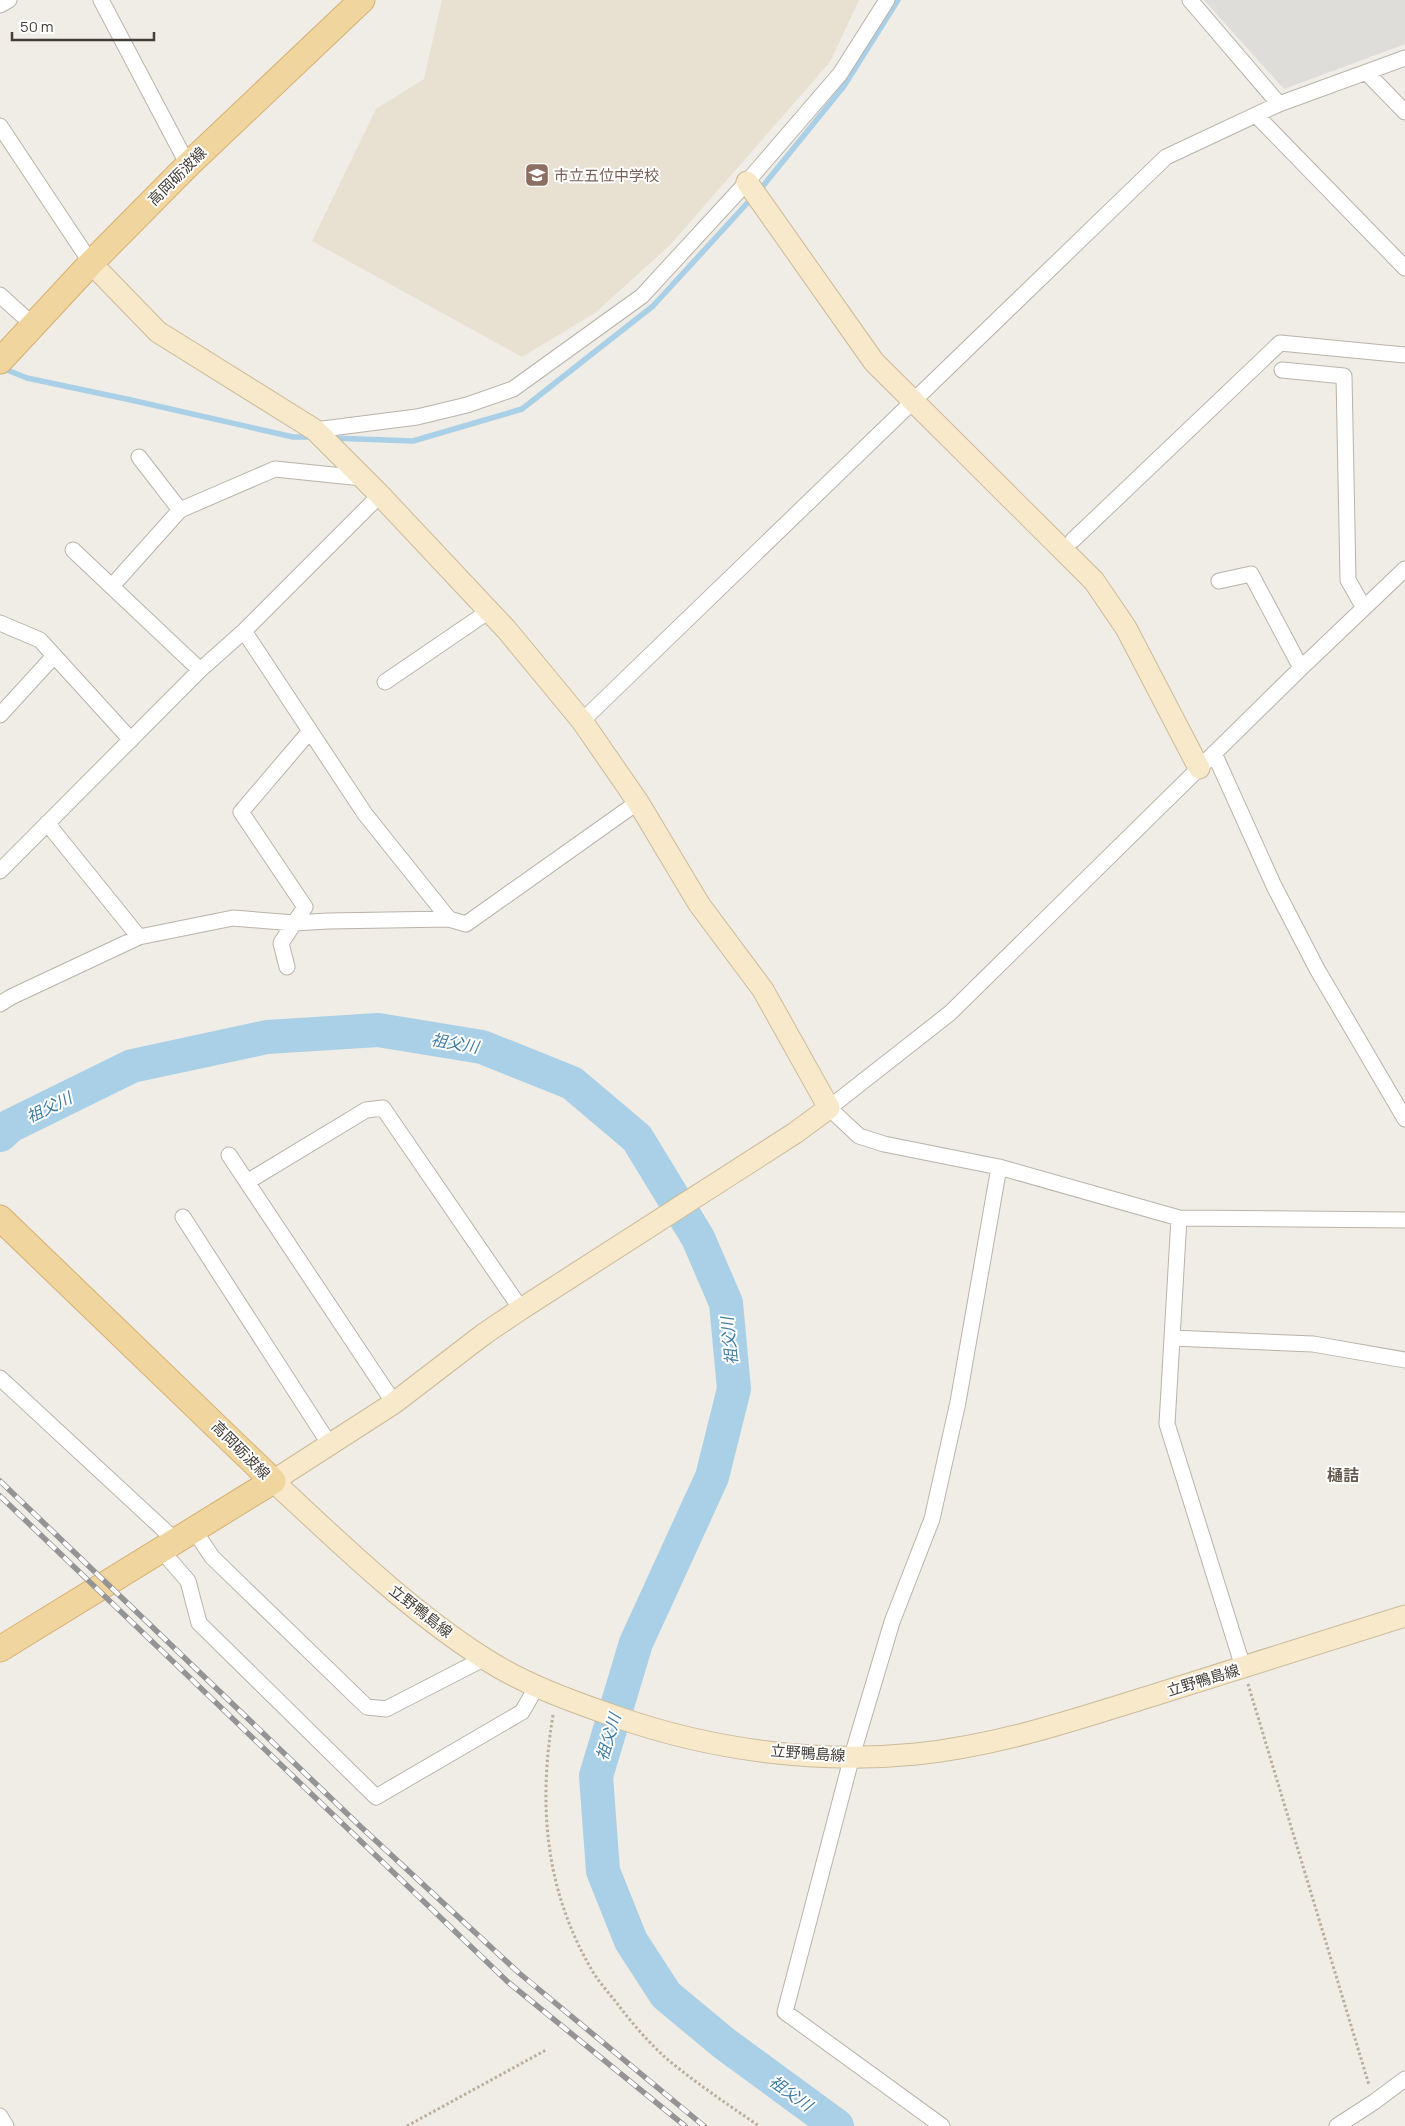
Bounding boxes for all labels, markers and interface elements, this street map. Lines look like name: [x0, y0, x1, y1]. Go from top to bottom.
scale bar: [12, 10, 155, 42]
text: 50 m: [20, 16, 54, 37]
street label: 高岡砺波線: [143, 142, 211, 210]
school or university icon: 市立五位中学校: [524, 162, 550, 188]
place label: 市立五位中学校: [554, 165, 659, 186]
water label: 祖父川: [429, 1028, 483, 1058]
water label: 祖父川: [23, 1086, 77, 1127]
water label: 祖父川: [715, 1314, 742, 1366]
street label: 高岡砺波線: [207, 1416, 275, 1484]
district label: 樋詰: [1327, 1464, 1359, 1486]
street label: 立野鴨島線: [385, 1580, 457, 1642]
street label: 立野鴨島線: [1164, 1659, 1242, 1701]
water label: 祖父川: [590, 1709, 626, 1763]
street label: 立野鴨島線: [770, 1740, 846, 1766]
water label: 祖父川: [765, 2070, 818, 2117]

